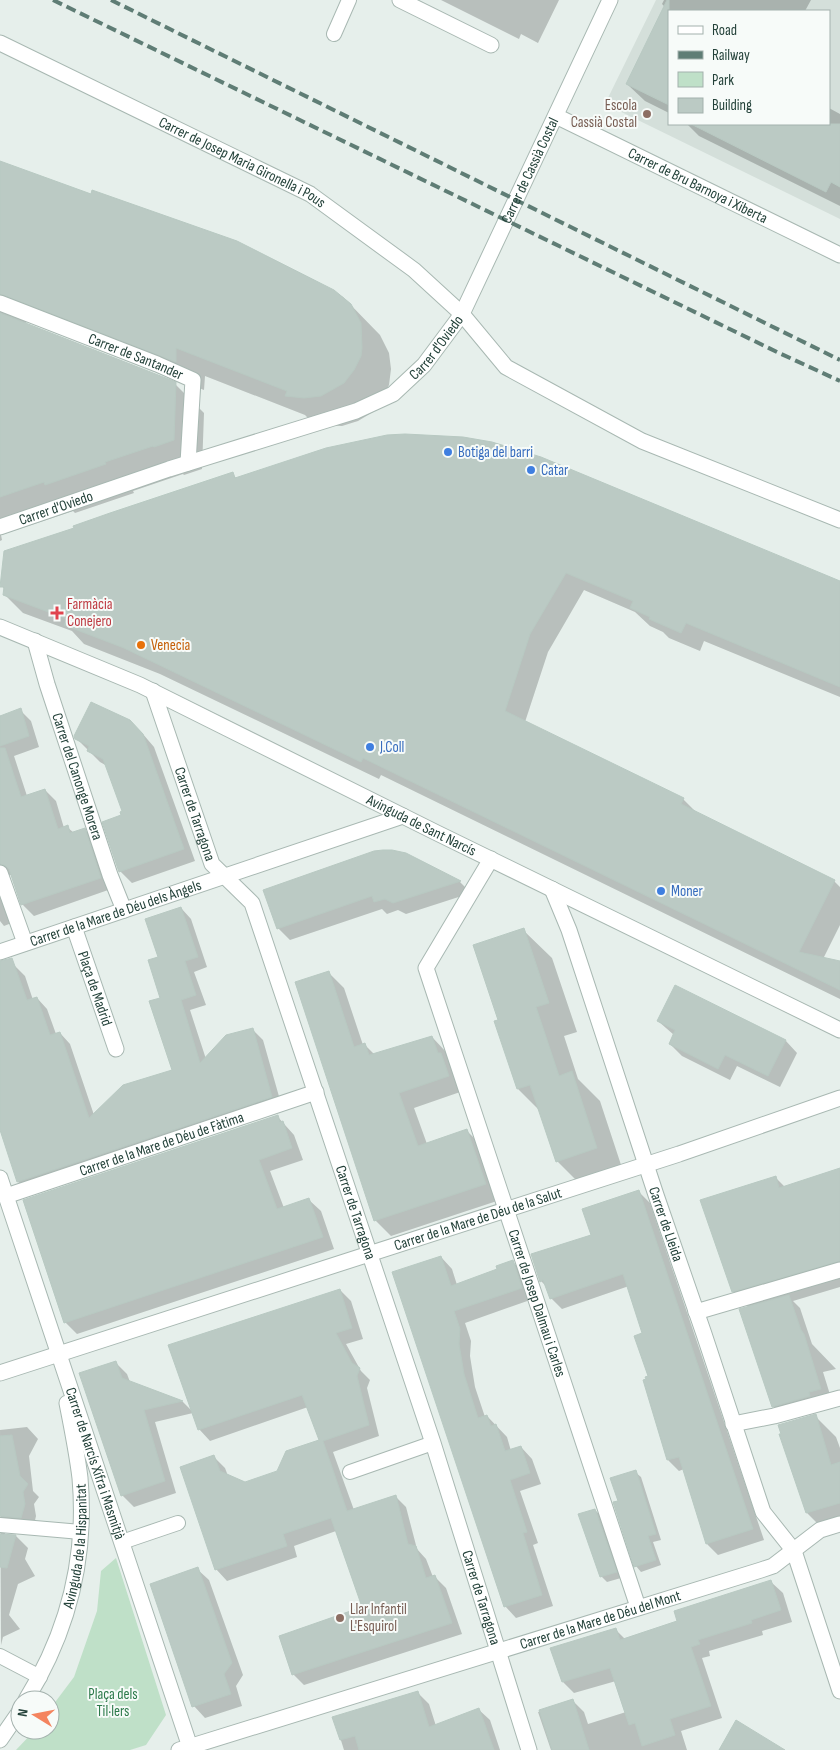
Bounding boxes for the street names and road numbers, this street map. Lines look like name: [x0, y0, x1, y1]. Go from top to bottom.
street label: Carrer de Josep Maria Gironella i Pous: [156, 113, 329, 212]
street label: Carrer de Cassià Costal: [497, 115, 563, 227]
street label: Carrer de Bru Barnoya i Xiberta: [625, 144, 771, 228]
street label: Carrer d'Oviedo: [405, 312, 468, 384]
street label: Carrer de Santander: [86, 329, 187, 385]
street label: Carrer d'Oviedo: [16, 487, 96, 530]
street label: Carrer del Canonge Morera: [47, 711, 107, 843]
street label: Carrer de Tarragona: [170, 765, 219, 864]
street label: Avinguda de Sant Narcís: [362, 790, 479, 861]
street label: Carrer de la Mare de Déu dels Àngels: [28, 876, 204, 951]
street label: Plaça de Madrid: [73, 949, 116, 1029]
street label: Carrer de la Mare de Déu de Fàtima: [77, 1108, 247, 1181]
street label: Carrer de Tarragona: [331, 1163, 380, 1262]
street label: Carrer de la Mare de Déu de la Salut: [392, 1183, 565, 1255]
street label: Carrer de Lleida: [644, 1184, 687, 1264]
street label: Carrer de Josep Dalmau i Carles: [503, 1227, 570, 1380]
street label: Carrer de Narcís Xifra i Masmitjà: [61, 1385, 129, 1542]
street label: Avinguda de la Hispanitat: [59, 1483, 91, 1612]
street label: Carrer de Tarragona: [457, 1548, 505, 1647]
street label: Carrer de la Mare de Déu del Mont: [518, 1586, 684, 1654]

